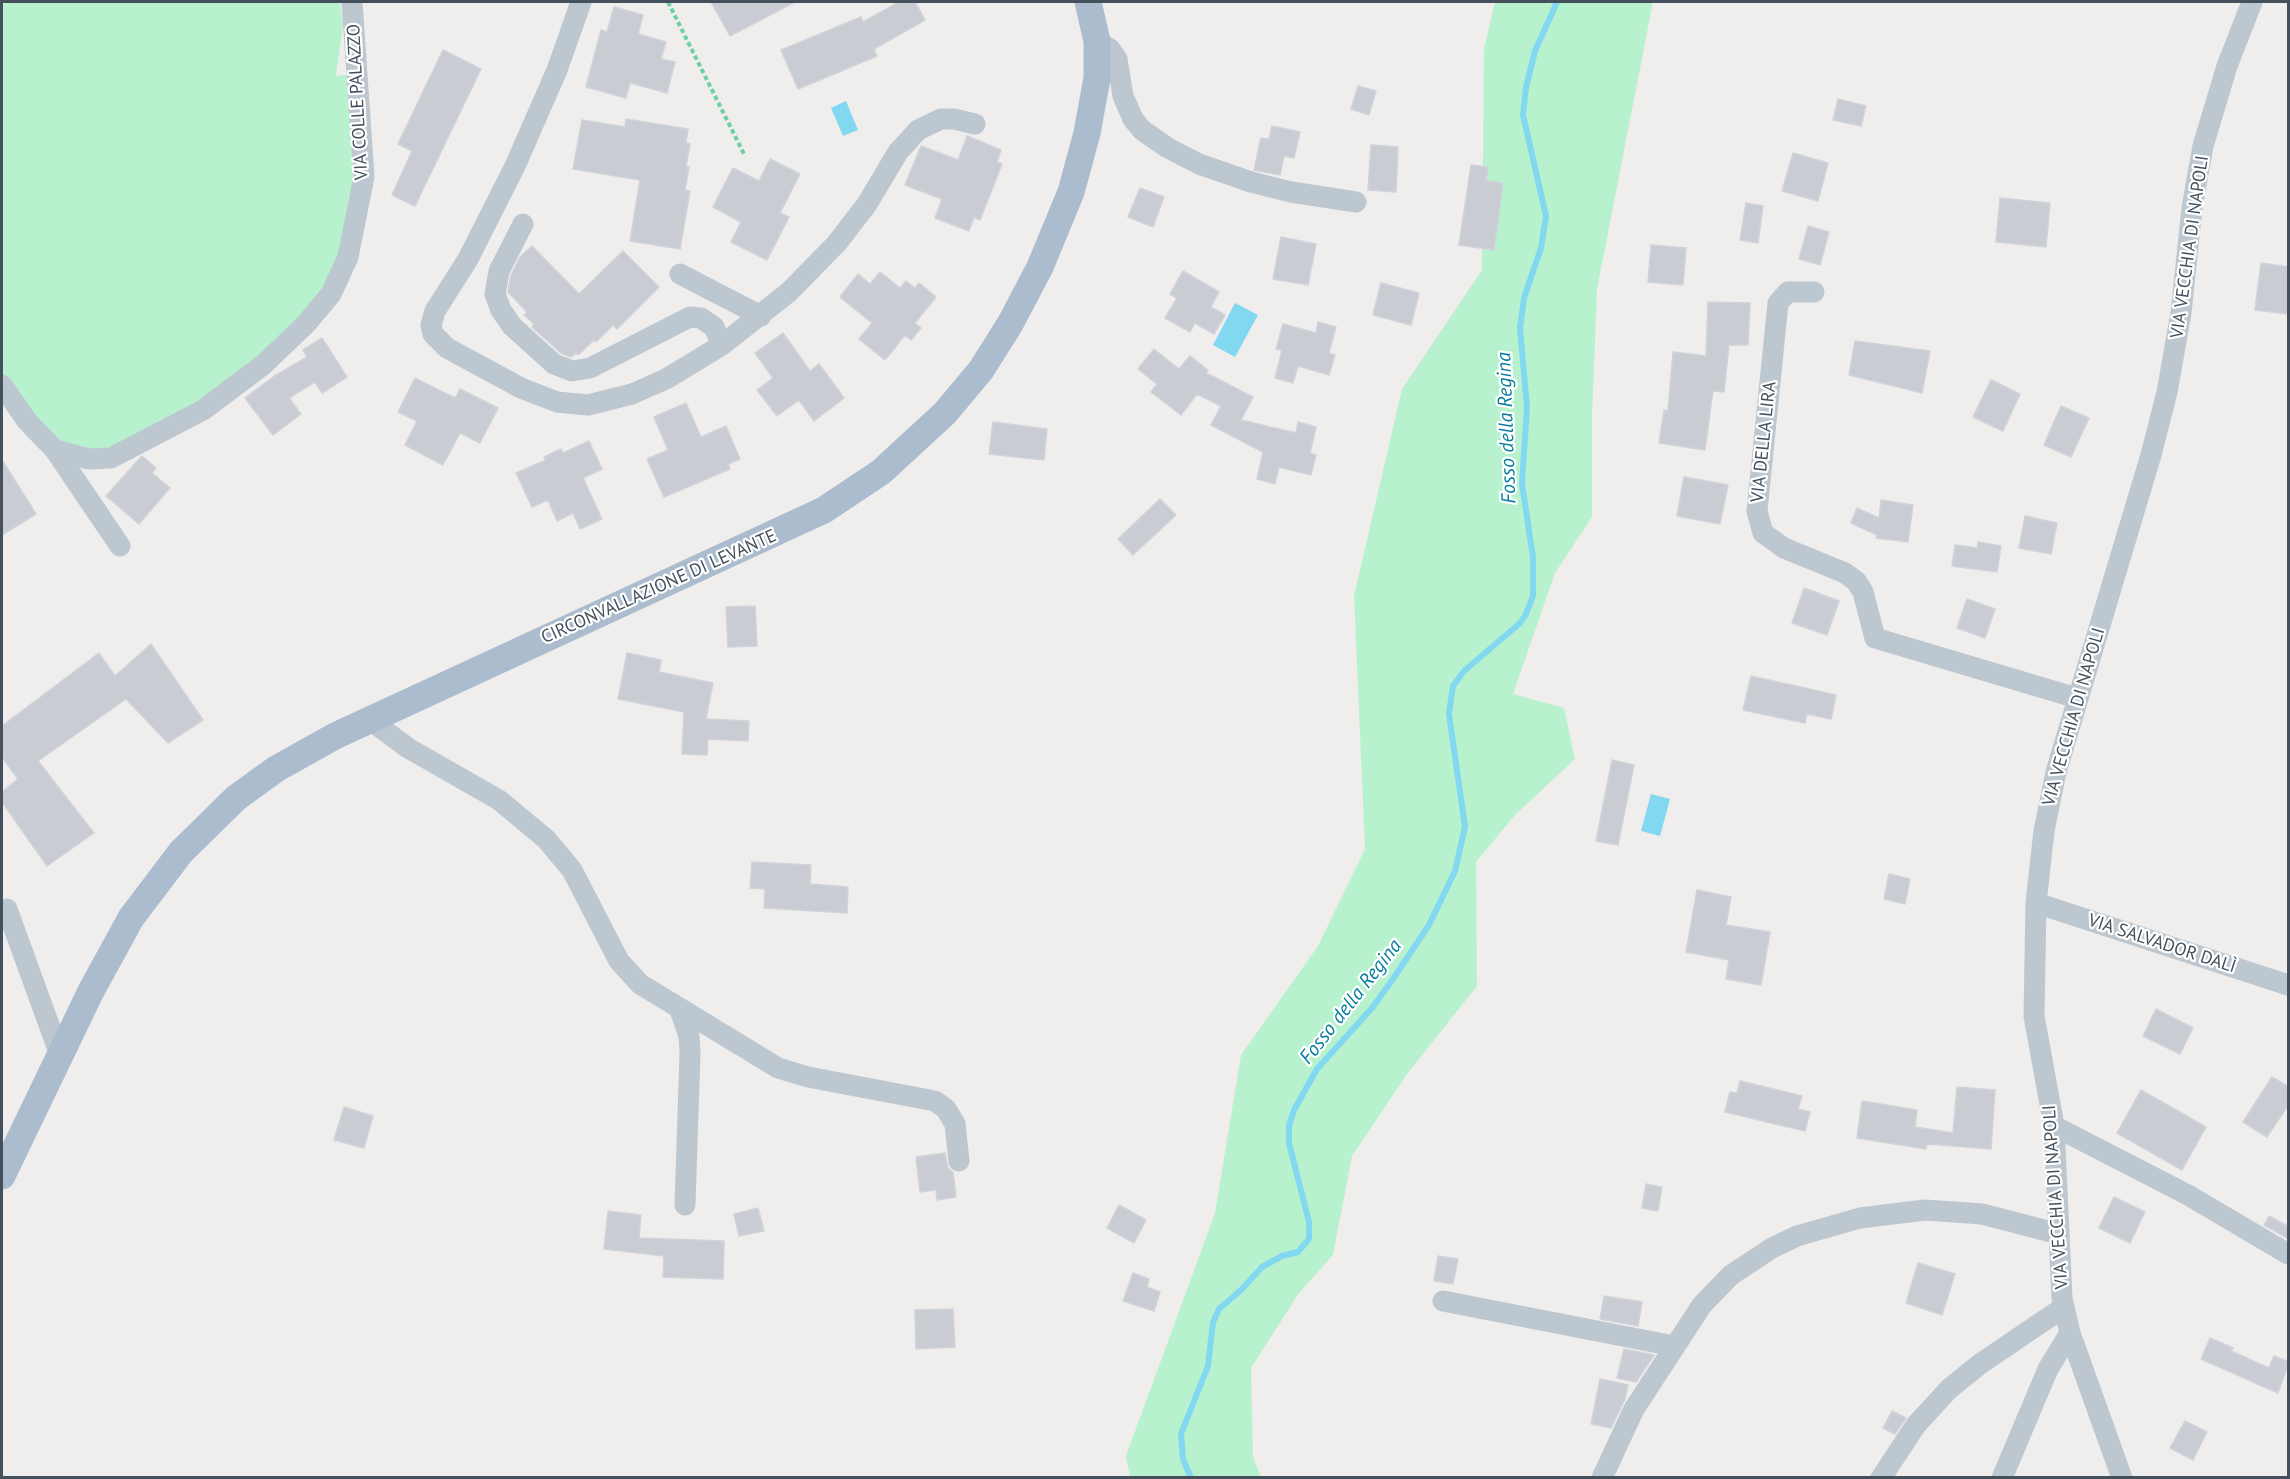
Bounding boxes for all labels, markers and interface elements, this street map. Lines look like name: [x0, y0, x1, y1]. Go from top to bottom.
street label: VIA COLLE PALAZZO: [343, 23, 373, 181]
street label: VIA VECCHIA DI NAPOLI: [2166, 154, 2214, 340]
water label: Fosso della Regina: [1492, 352, 1522, 504]
street label: VIA DELLA LIRA: [1747, 380, 1781, 504]
street label: CIRCONVALLAZIONE DI LEVANTE: [538, 525, 780, 649]
street label: VIA VECCHIA DI NAPOLI: [2038, 625, 2110, 809]
street label: VIA SALVADOR DALÌ: [2085, 910, 2239, 978]
water label: Fosso della Regina: [1295, 935, 1407, 1069]
street label: VIA VECCHIA DI NAPOLI: [2039, 1104, 2073, 1290]

